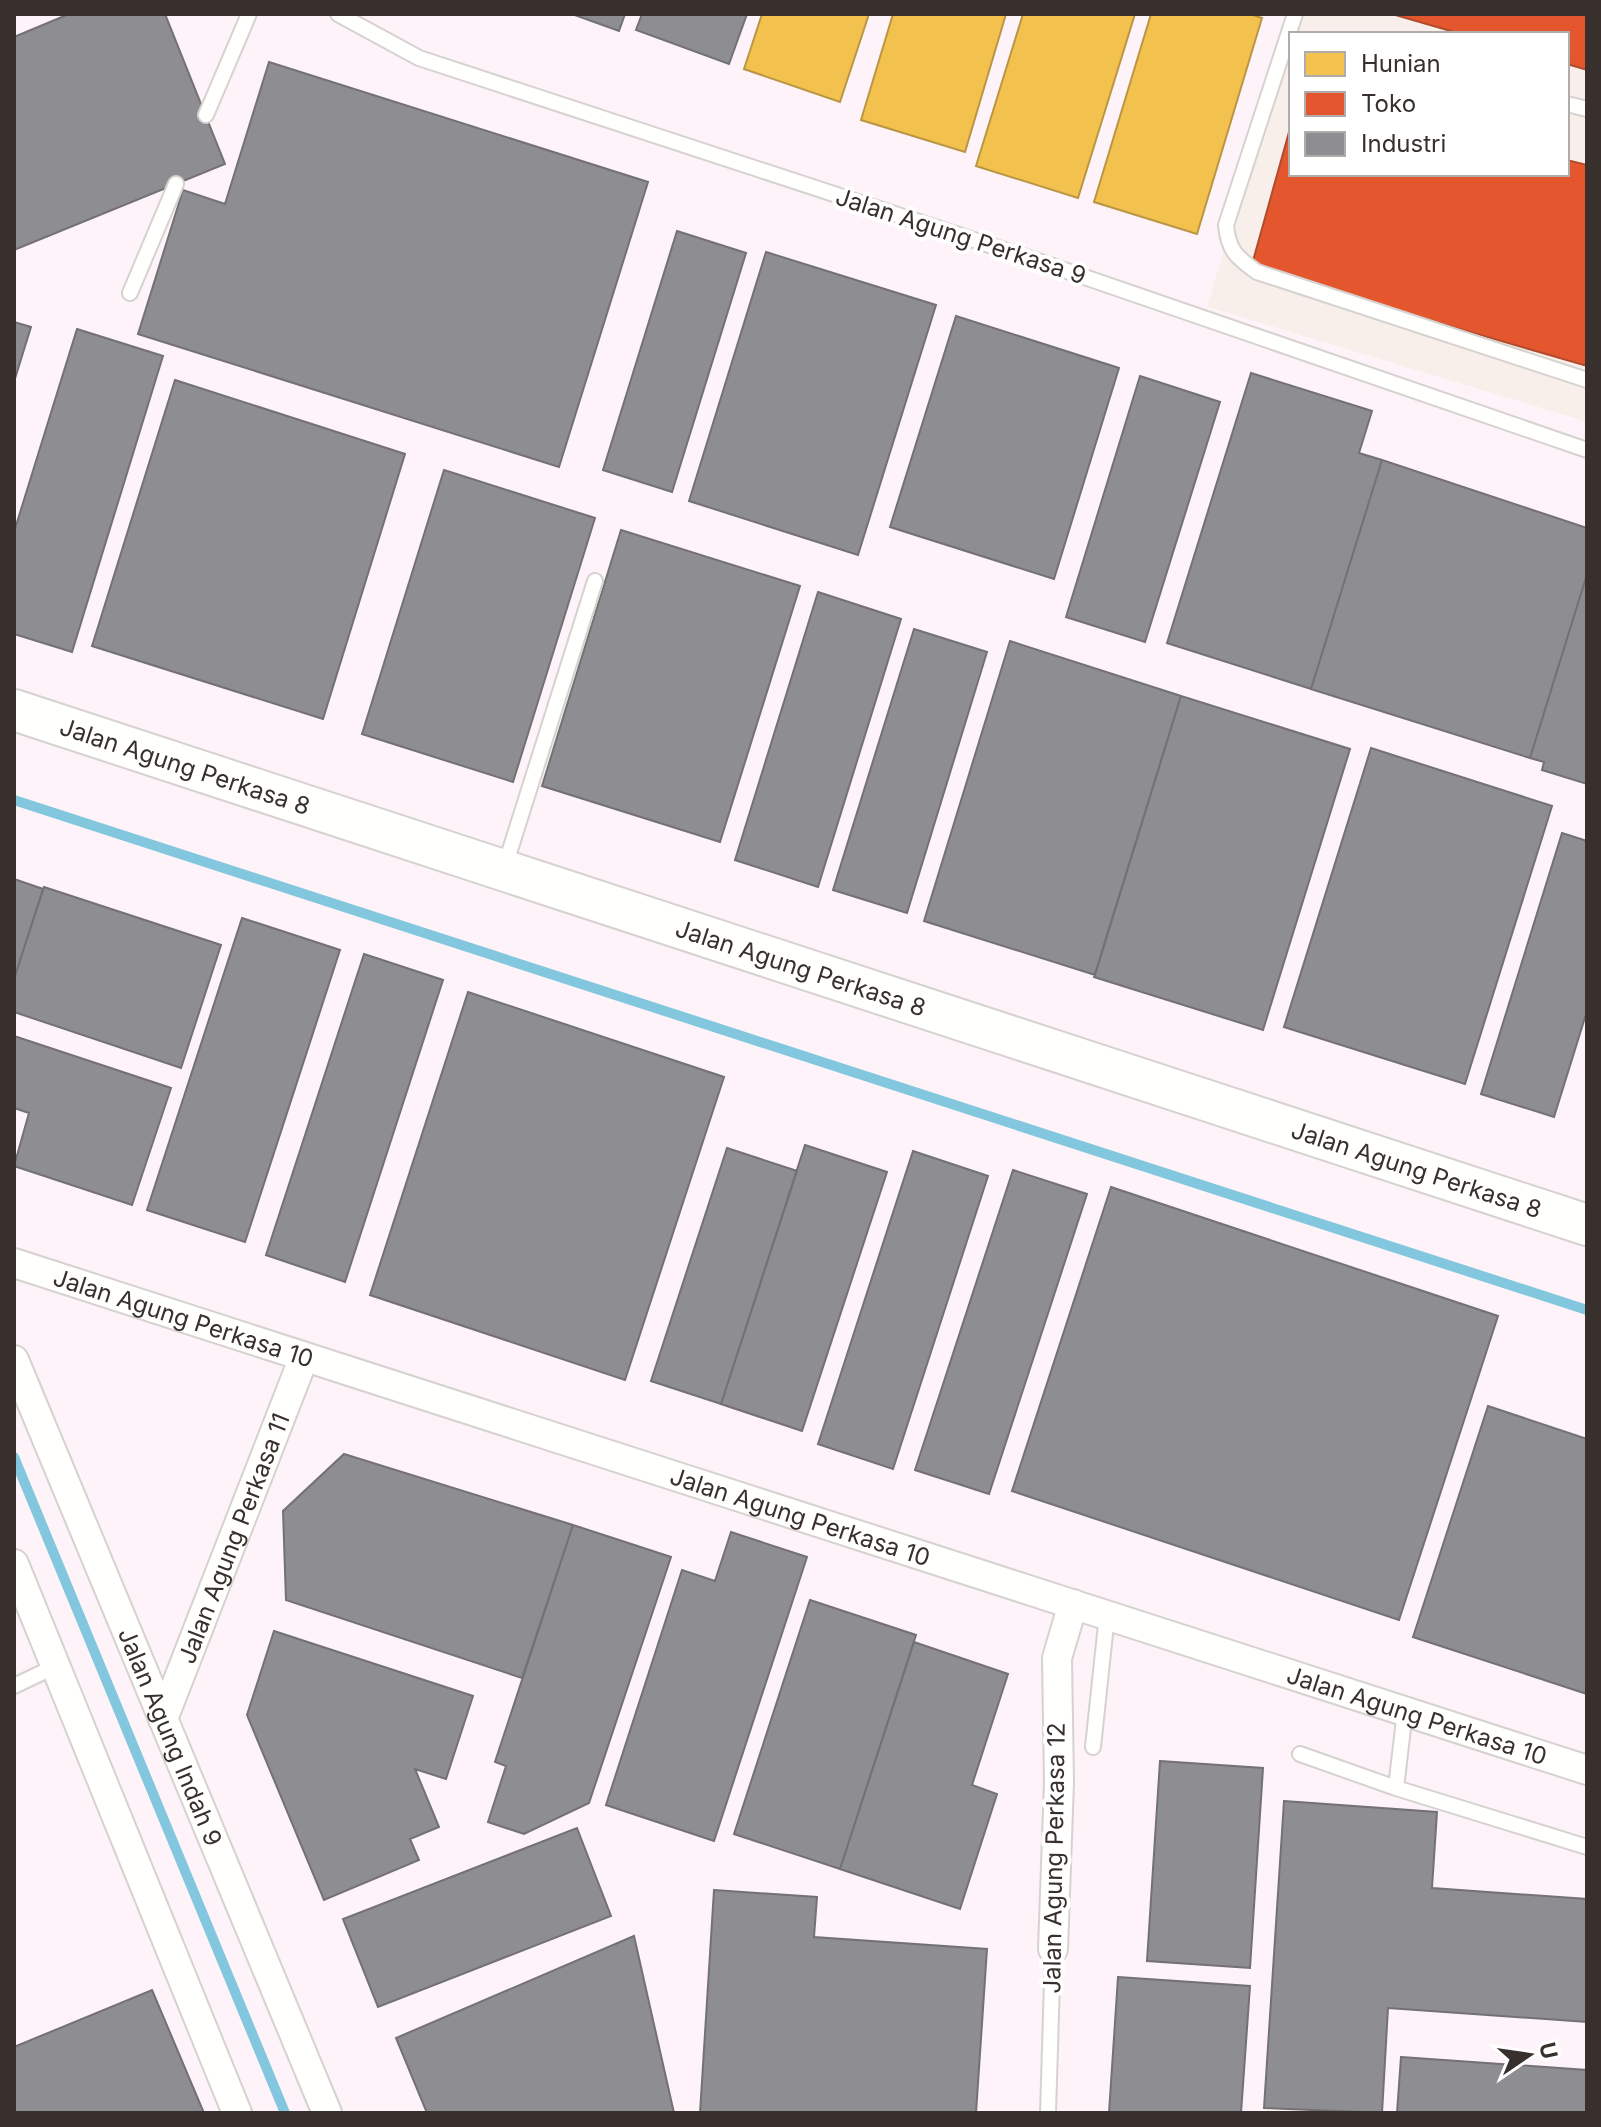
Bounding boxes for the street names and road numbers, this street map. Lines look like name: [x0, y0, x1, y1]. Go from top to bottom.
street label: Jalan Agung Perkasa 9: [832, 182, 1090, 290]
street label: Jalan Agung Perkasa 8: [56, 712, 314, 820]
street label: Jalan Agung Perkasa 8: [672, 913, 930, 1022]
street label: Jalan Agung Perkasa 8: [1288, 1115, 1546, 1224]
street label: Jalan Agung Perkasa 10: [50, 1262, 317, 1373]
street label: Jalan Agung Perkasa 11: [172, 1409, 295, 1668]
street label: Jalan Agung Perkasa 10: [666, 1461, 934, 1572]
street label: Jalan Agung Indah 9: [112, 1623, 229, 1850]
street label: Jalan Agung Perkasa 10: [1283, 1660, 1551, 1771]
street label: Jalan Agung Perkasa 12: [1037, 1722, 1071, 1994]

